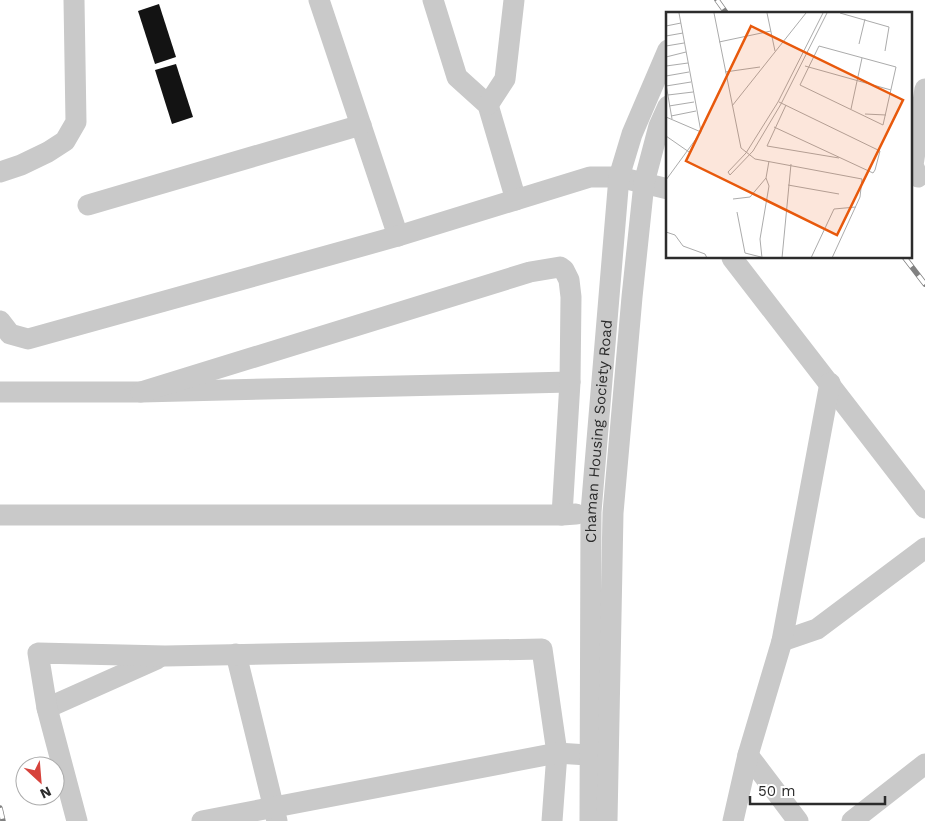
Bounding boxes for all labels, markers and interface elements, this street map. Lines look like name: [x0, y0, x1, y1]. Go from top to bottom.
inset map: [666, 12, 912, 259]
street label: Chaman Housing Society Road: [582, 319, 616, 543]
north arrow: [15, 756, 65, 806]
scale bar: [750, 774, 885, 806]
text: 50 m: [758, 782, 795, 800]
text: N: [38, 783, 54, 802]

